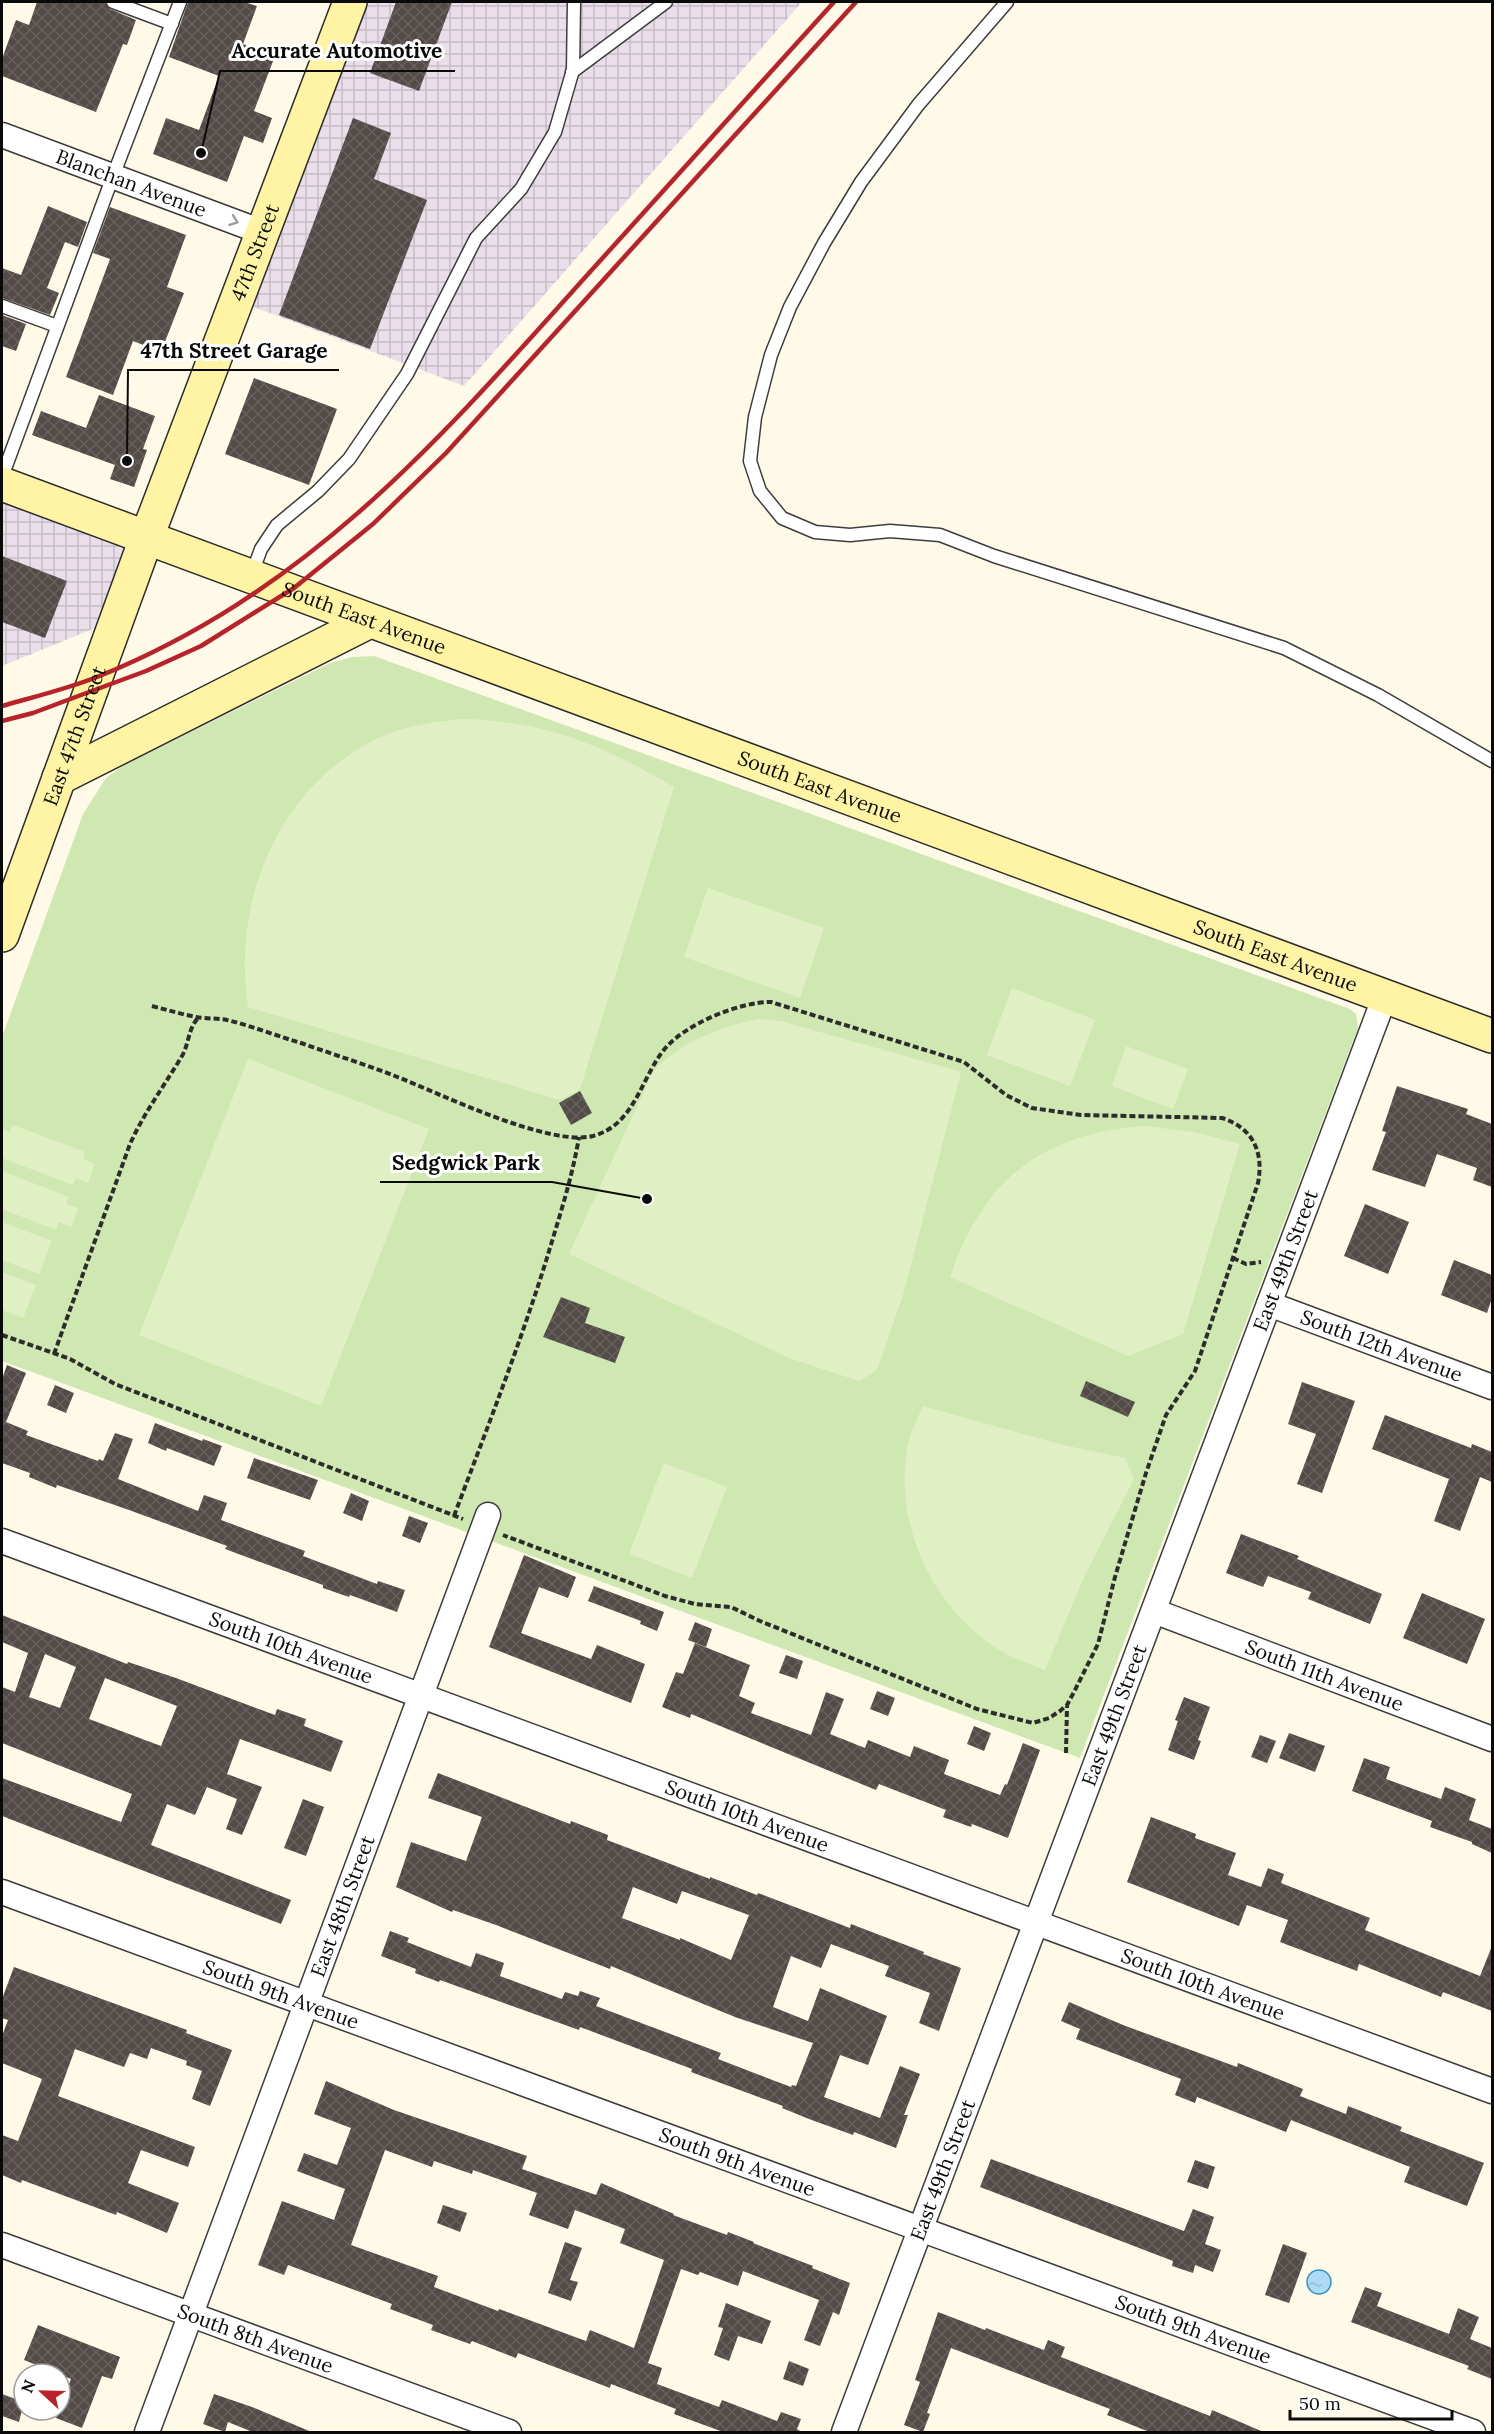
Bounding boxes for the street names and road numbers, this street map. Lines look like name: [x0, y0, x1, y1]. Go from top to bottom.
street label: Blanchan Avenue: [53, 143, 210, 222]
street label: 47th Street: [225, 200, 284, 304]
street label: South East Avenue: [279, 576, 450, 659]
street label: East 47th Street: [37, 662, 111, 809]
street label: South East Avenue: [734, 745, 905, 828]
street label: South East Avenue: [1190, 914, 1361, 997]
street label: East 49th Street: [1247, 1186, 1323, 1334]
street label: South 12th Avenue: [1297, 1304, 1466, 1387]
street label: South 10th Avenue: [206, 1606, 377, 1689]
street label: South 11th Avenue: [1242, 1634, 1407, 1716]
street label: East 49th Street: [1076, 1641, 1152, 1789]
street label: South 10th Avenue: [662, 1774, 832, 1857]
street label: East 48th Street: [304, 1832, 380, 1980]
street label: South 10th Avenue: [1118, 1942, 1288, 2025]
street label: South 9th Avenue: [199, 1954, 363, 2034]
street label: East 49th Street: [904, 2095, 980, 2244]
street label: South 9th Avenue: [656, 2121, 819, 2201]
street label: South 9th Avenue: [1112, 2289, 1275, 2369]
street label: South 8th Avenue: [174, 2298, 337, 2378]

